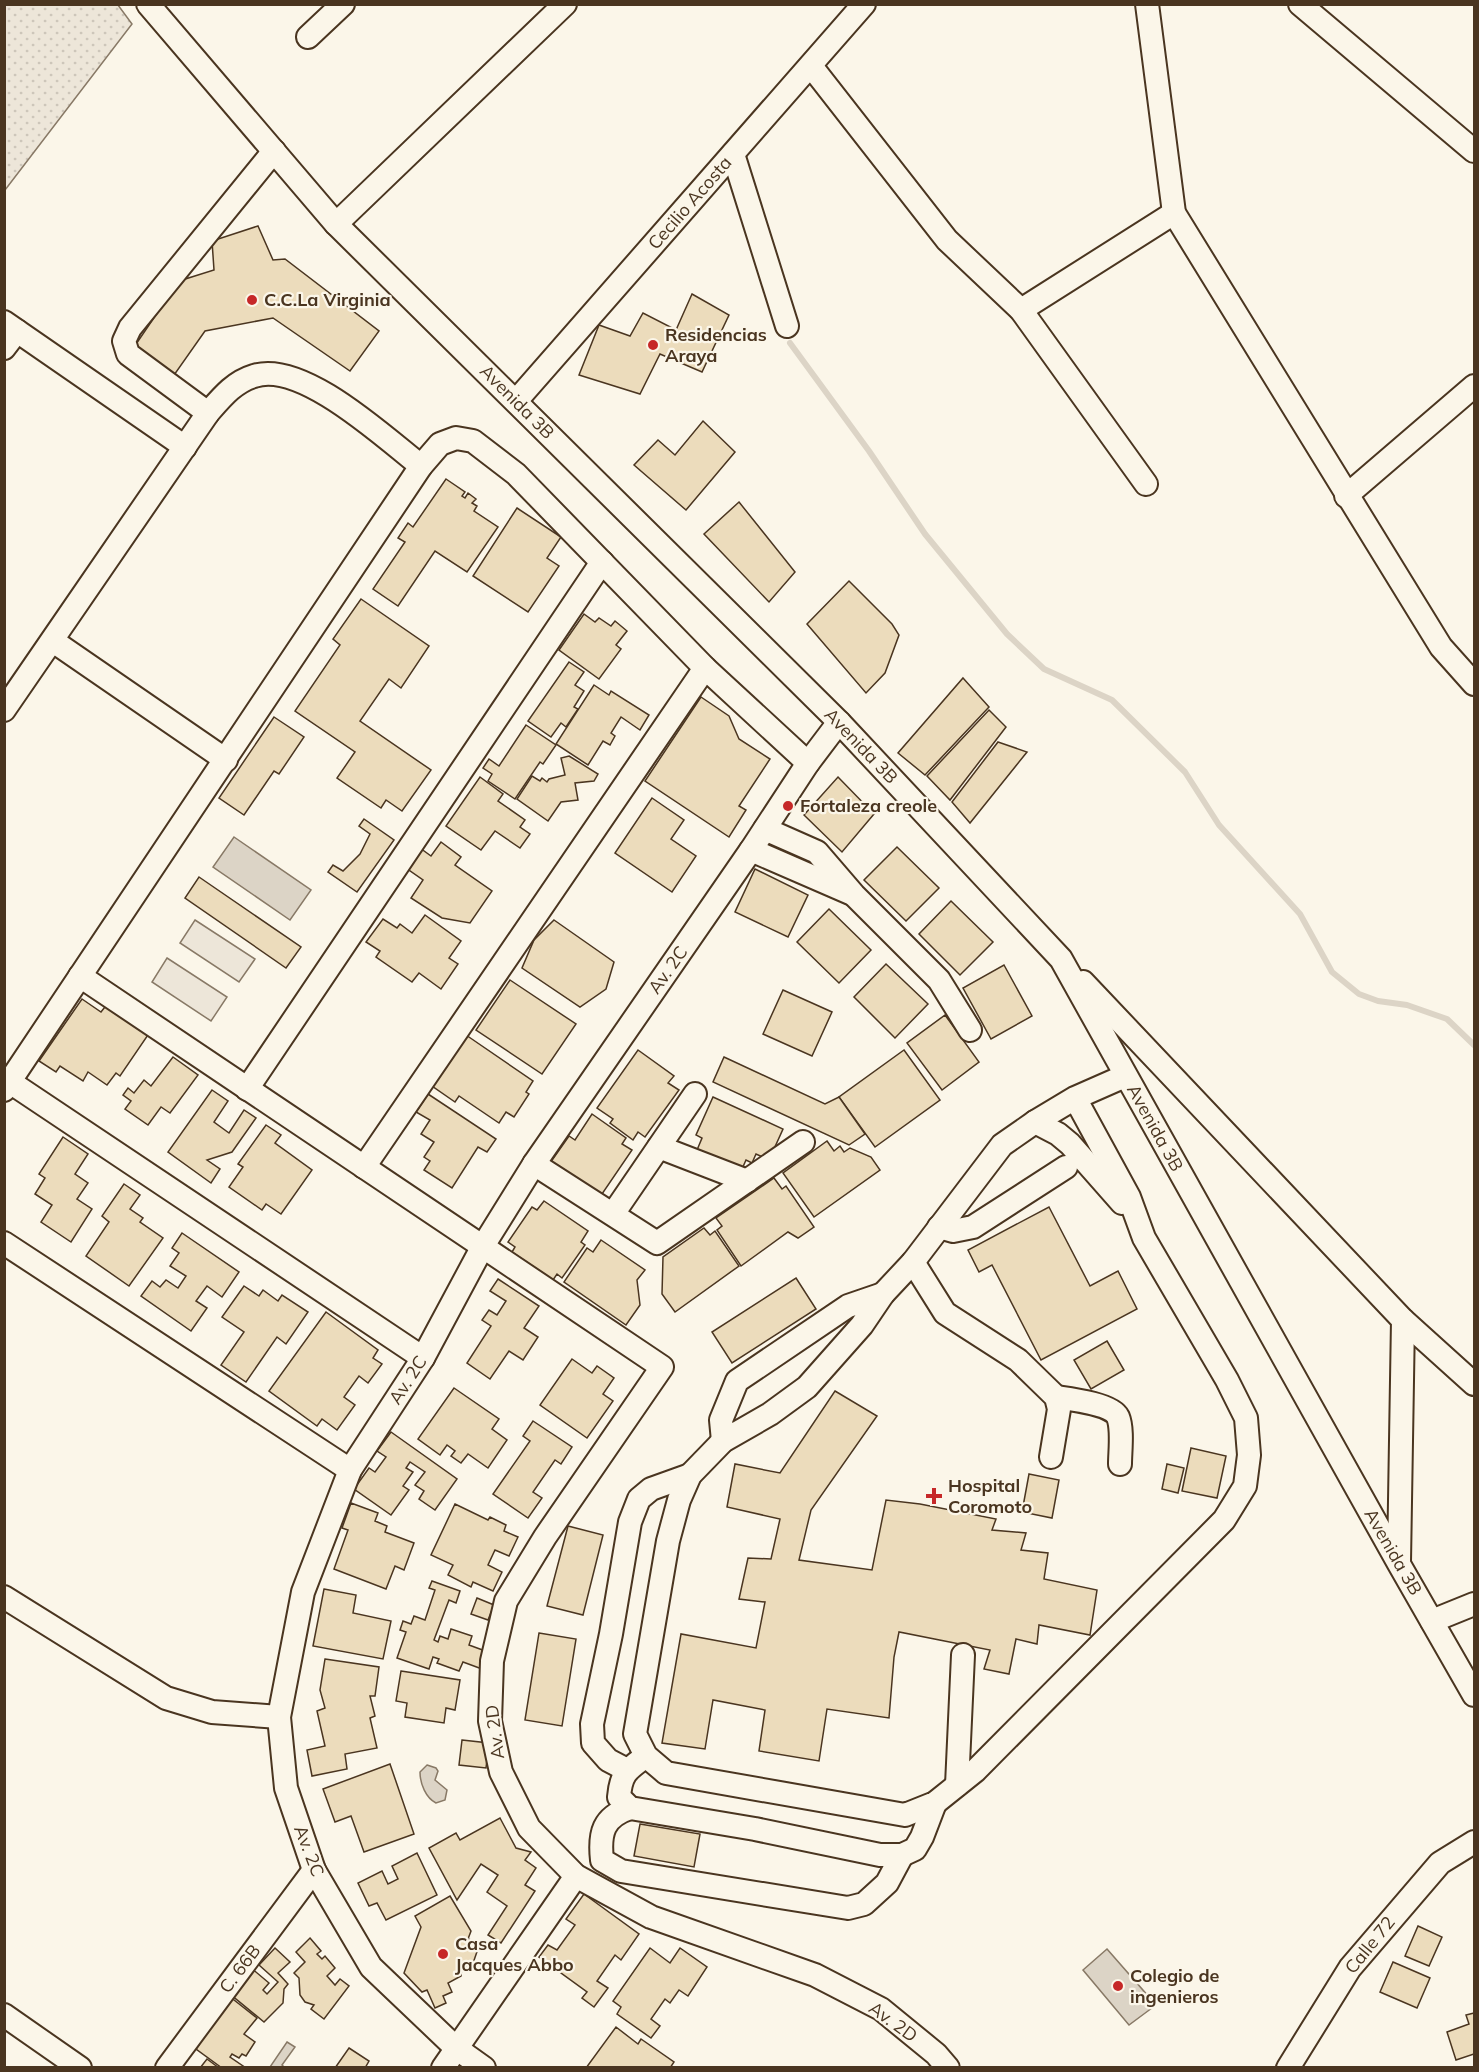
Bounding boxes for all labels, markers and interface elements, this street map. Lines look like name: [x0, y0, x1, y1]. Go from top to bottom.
street label: Cecilio Acosta: [643, 151, 736, 254]
place label: C.C.La Virginia: [264, 288, 391, 311]
marker: C.C.La Virginia: [245, 293, 259, 307]
place label: Residencias Araya: [665, 323, 767, 367]
marker: Residencias Araya: [646, 338, 660, 352]
street label: Avenida 3B: [475, 360, 559, 444]
street label: Avenida 3B: [820, 703, 903, 788]
place label: Fortaleza creole: [800, 794, 937, 817]
marker: Fortaleza creole: [781, 799, 795, 813]
street label: Av. 2C: [643, 941, 692, 998]
street label: Avenida 3B: [1122, 1080, 1189, 1175]
street label: Av. 2C: [383, 1351, 432, 1408]
place label: Hospital Coromoto: [948, 1474, 1032, 1518]
marker: Hospital Coromoto: [925, 1487, 943, 1505]
street label: Avenida 3B: [1359, 1504, 1427, 1599]
street label: Av. 2D: [480, 1704, 509, 1761]
street label: Av. 2C: [289, 1822, 330, 1880]
street label: Calle 72: [1339, 1911, 1400, 1978]
place label: Casa Jacques Abbo: [455, 1932, 574, 1976]
street label: C. 66B: [214, 1940, 265, 1998]
marker: Casa Jacques Abbo: [436, 1947, 450, 1961]
place label: Colegio de ingenieros: [1130, 1964, 1220, 2008]
marker: Colegio de ingenieros: [1111, 1979, 1125, 1993]
street label: Av. 2D: [864, 1996, 922, 2047]

